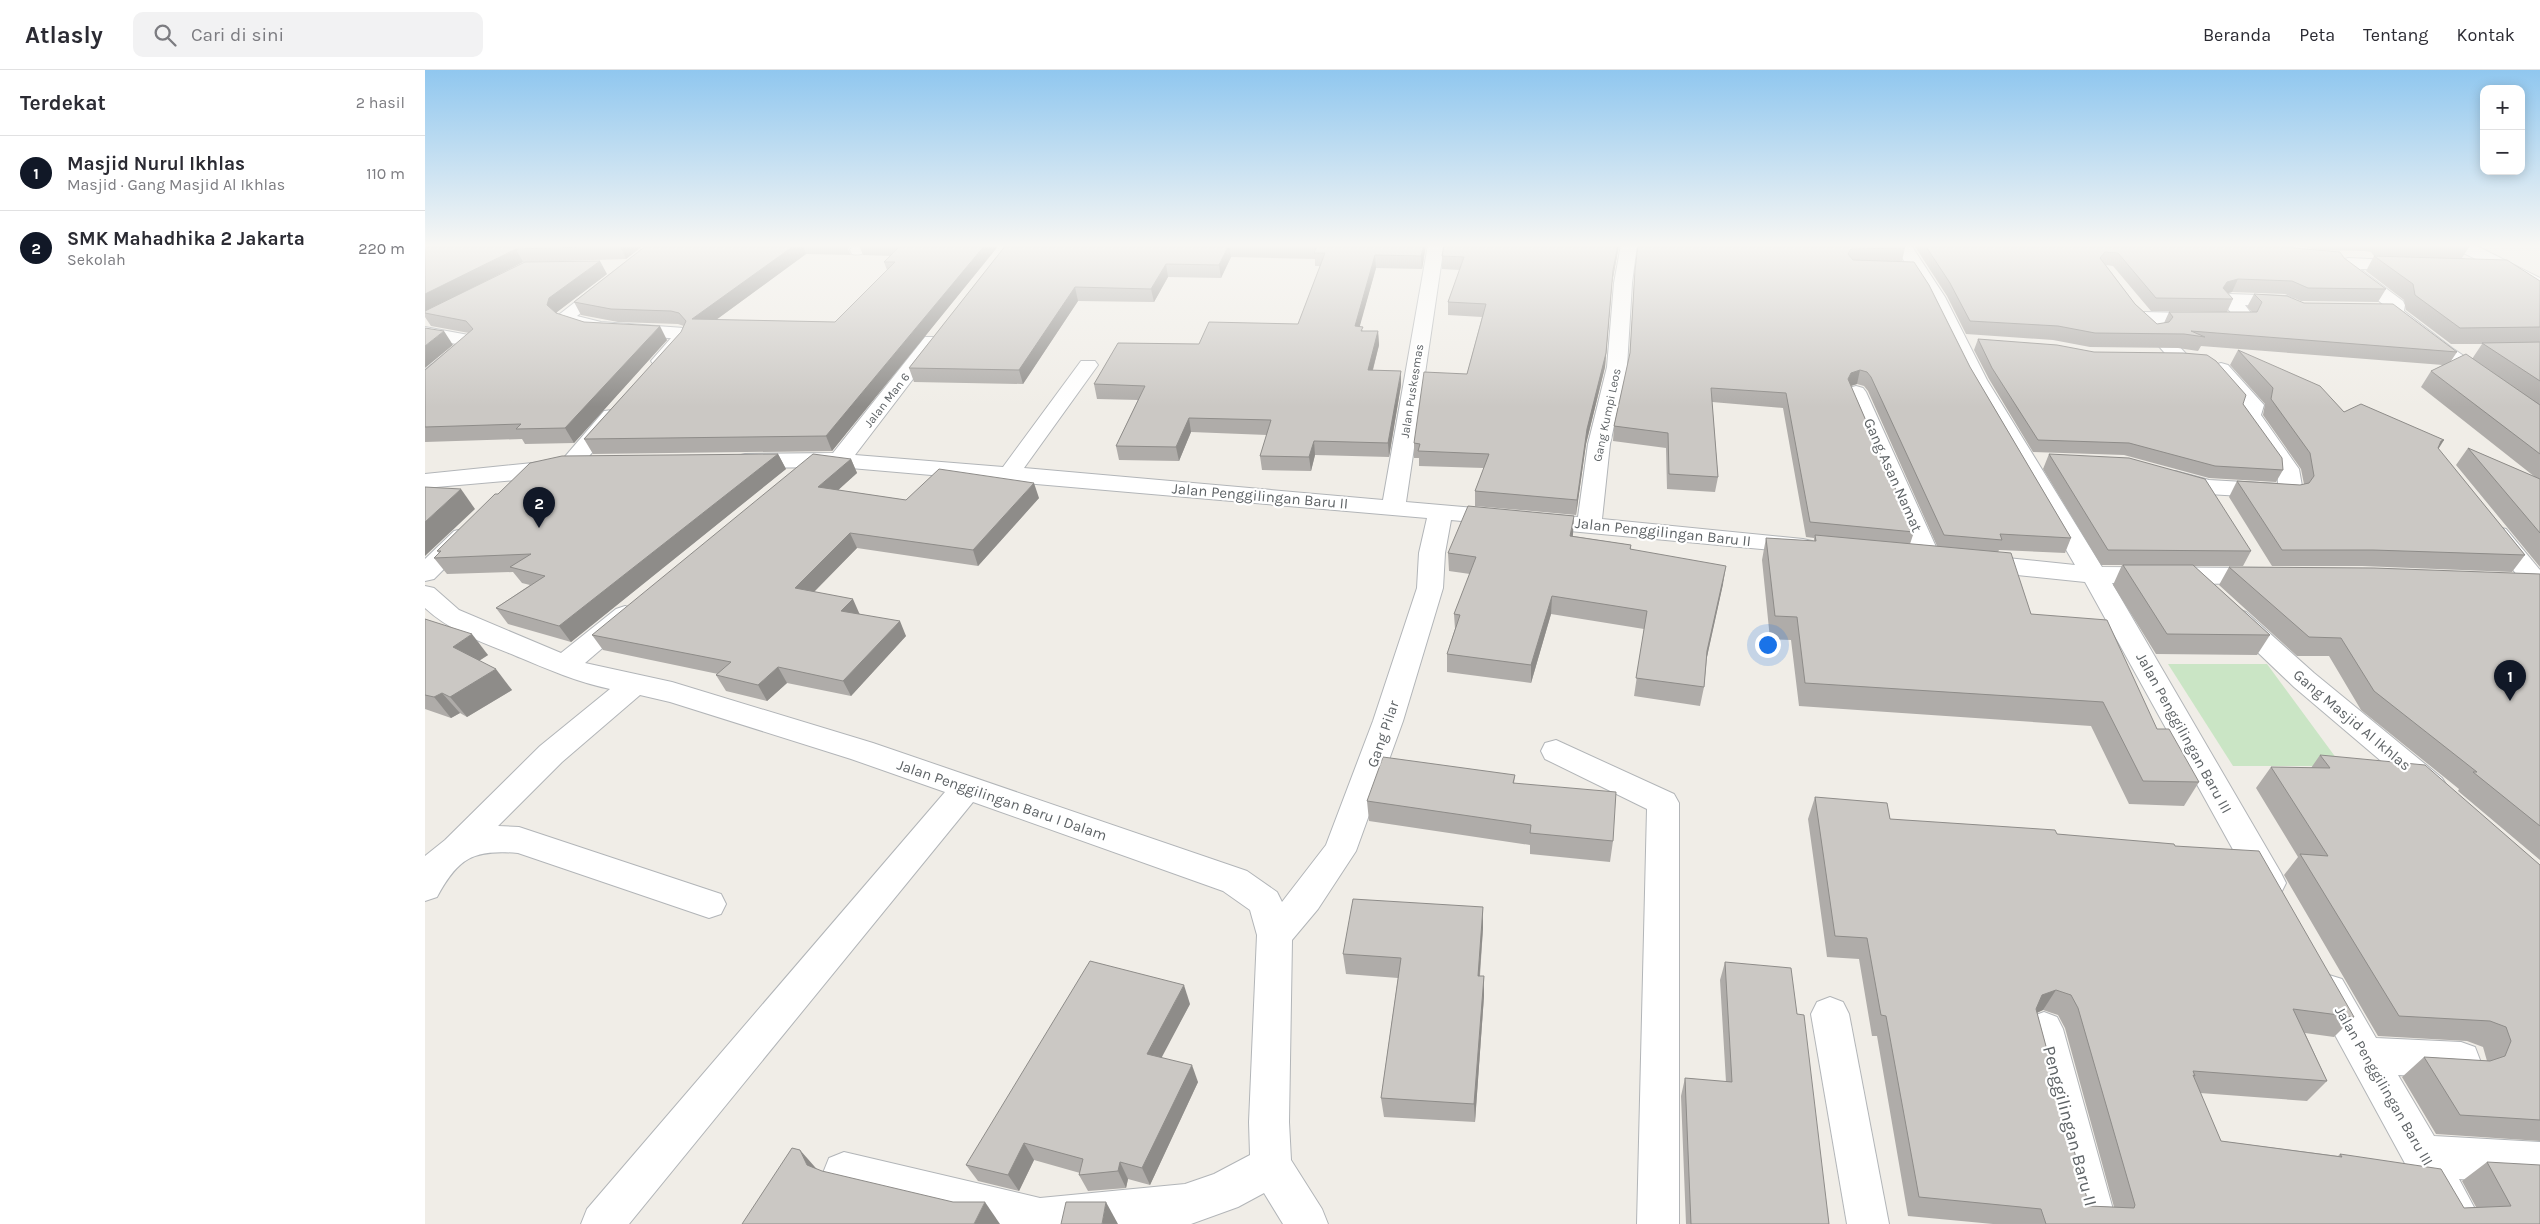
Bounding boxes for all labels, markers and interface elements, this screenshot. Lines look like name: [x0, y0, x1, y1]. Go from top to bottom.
search box: [133, 12, 483, 57]
text: Atlasly: [25, 21, 103, 49]
icon: search: [151, 21, 179, 49]
text: Cari di sini: [191, 24, 284, 46]
text: Beranda: [2203, 24, 2271, 46]
text: Peta: [2299, 24, 2335, 46]
text: Tentang: [2363, 24, 2429, 46]
text: Kontak: [2457, 24, 2515, 46]
map controls: [2480, 85, 2525, 175]
button: +: [2480, 85, 2525, 130]
text: Terdekat: [20, 91, 106, 115]
text: 2 hasil: [356, 93, 405, 112]
button: −: [2480, 130, 2525, 175]
text: Masjid Nurul Ikhlas: [67, 153, 245, 175]
text: 1: [33, 164, 39, 183]
text: 110 m: [366, 164, 405, 183]
text: Masjid · Gang Masjid Al Ikhlas: [67, 175, 285, 194]
text: SMK Mahadhika 2 Jakarta: [67, 228, 305, 250]
text: 2: [31, 239, 41, 258]
text: 220 m: [358, 239, 405, 258]
text: Sekolah: [67, 250, 126, 269]
street label: Jalan Puskesmas: [1398, 343, 1426, 439]
street label: Gang Kumpi Leos: [1590, 367, 1624, 463]
street label: Jalan Man 6: [861, 370, 913, 430]
street label: Gang Asan Namat: [1860, 415, 1926, 535]
street label: Jalan Penggilingan Baru II: [1171, 479, 1349, 513]
pin: 2: [523, 487, 555, 528]
street label: Jalan Penggilingan Baru II: [1574, 514, 1752, 550]
your location: [1755, 632, 1781, 658]
street label: Jalan Penggilingan Baru III: [2132, 649, 2236, 817]
pin: 1: [2494, 660, 2526, 701]
street label: Gang Masjid Al Ikhlas: [2290, 666, 2414, 774]
street label: Gang Pilar: [1363, 698, 1403, 770]
street label: Jalan Penggilingan Baru I Dalam: [895, 756, 1109, 844]
street label: Jalan Penggilingan Baru III: [2331, 1003, 2437, 1169]
street label: Penggilingan Baru II: [2038, 1043, 2102, 1209]

